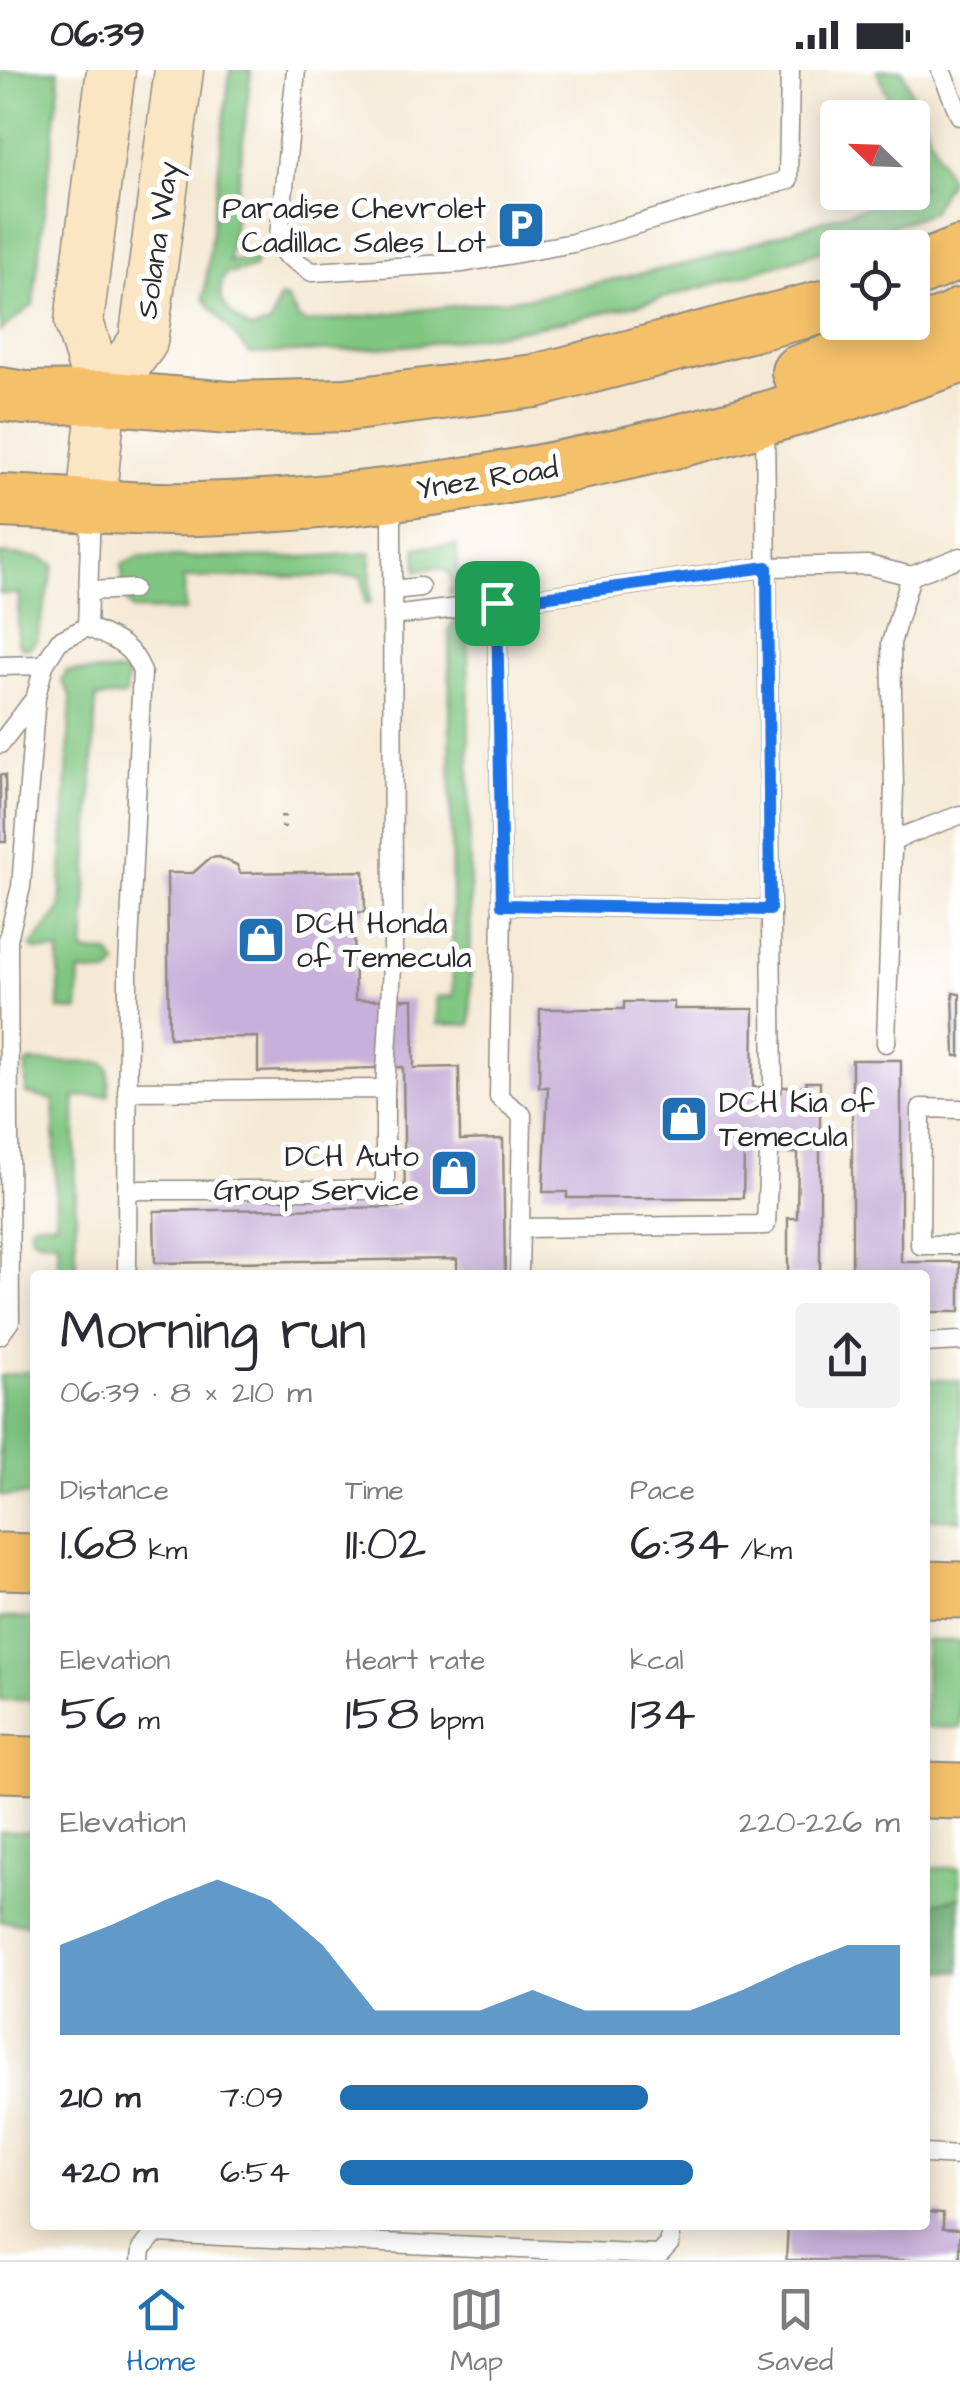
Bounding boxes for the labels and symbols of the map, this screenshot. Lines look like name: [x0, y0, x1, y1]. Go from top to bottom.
north arrow: [820, 100, 930, 210]
street label: Solana Way: [126, 159, 191, 322]
place label: Paradise Chevrolet Cadillac Sales Lot: [222, 188, 486, 264]
parking icon: Paradise Chevrolet Cadillac Sales Lot: [495, 199, 547, 251]
street label: Ynez Road: [413, 447, 561, 511]
pin: [455, 561, 540, 646]
place label: DCH Honda of Temecula: [296, 903, 471, 979]
shop icon: DCH Honda of Temecula: [235, 914, 287, 966]
place label: DCH Kia of Temecula: [719, 1082, 875, 1158]
shop icon: DCH Kia of Temecula: [658, 1093, 710, 1145]
place label: DCH Auto Group Service: [213, 1136, 419, 1212]
shop icon: DCH Auto Group Service: [428, 1147, 480, 1199]

